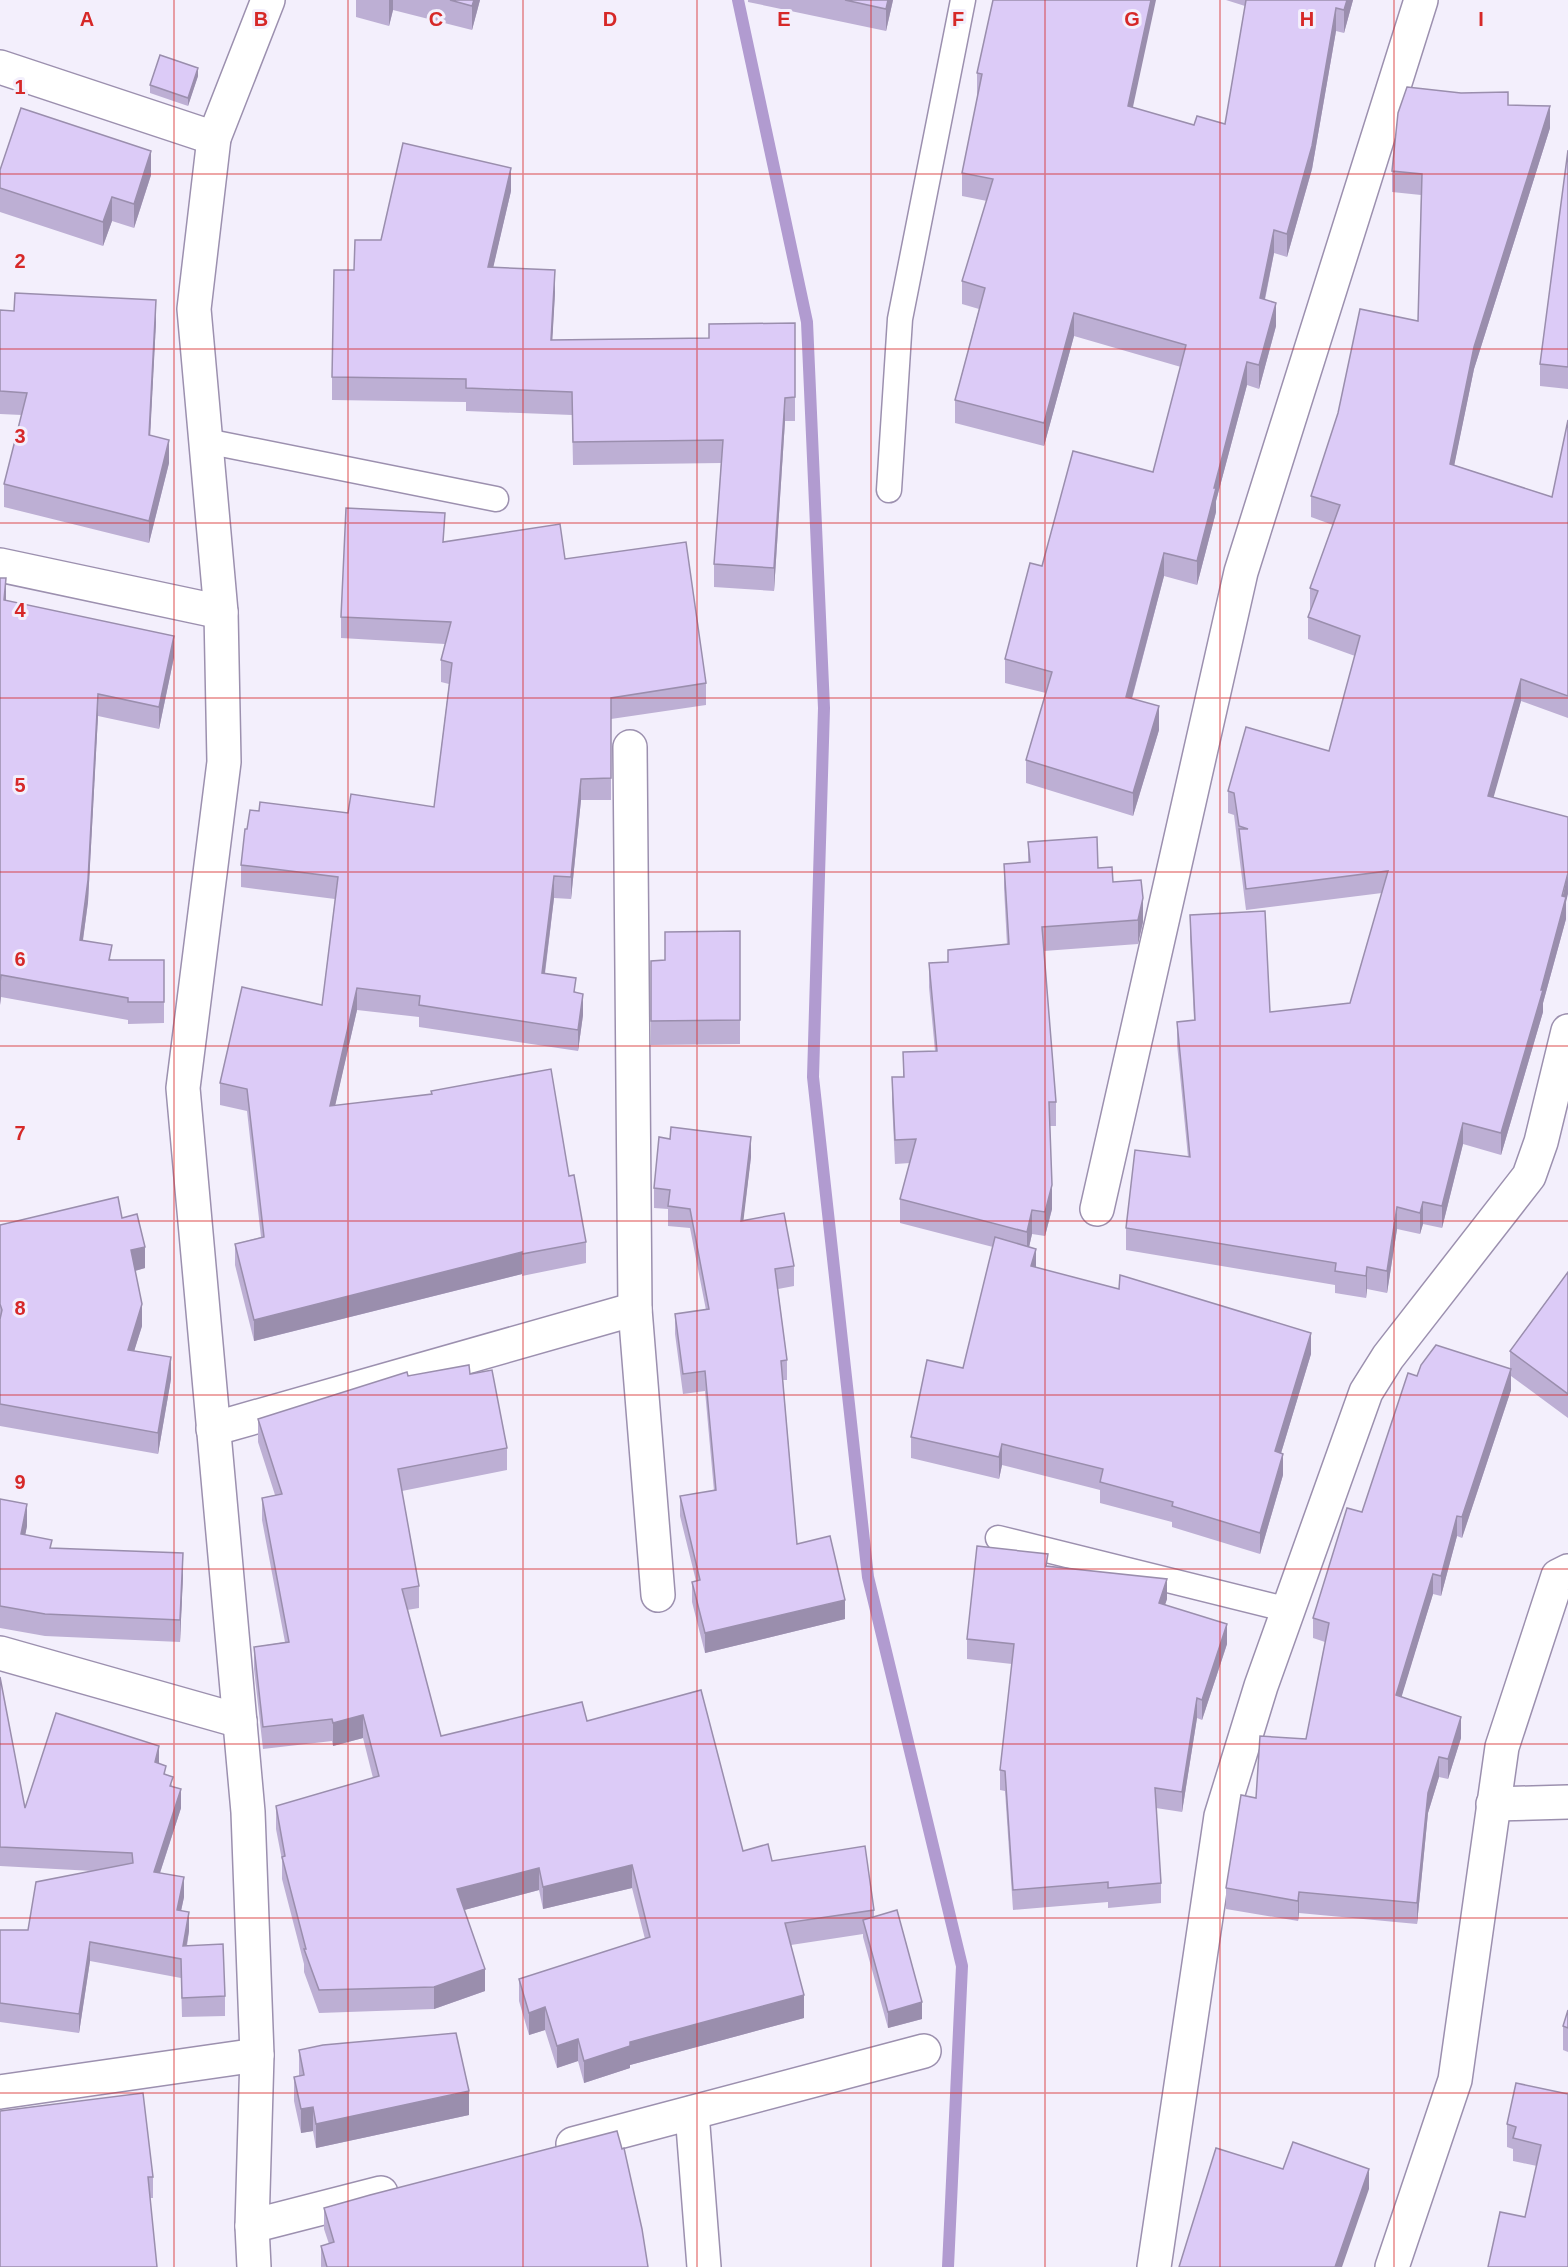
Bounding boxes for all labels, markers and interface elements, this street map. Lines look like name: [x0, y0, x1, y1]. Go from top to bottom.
text: A: [80, 8, 94, 30]
text: B: [254, 8, 268, 30]
text: C: [429, 8, 443, 30]
text: D: [603, 8, 617, 30]
text: E: [777, 8, 791, 30]
text: F: [952, 8, 964, 30]
text: G: [1124, 8, 1140, 30]
text: H: [1300, 8, 1314, 30]
text: I: [1478, 8, 1484, 30]
text: 1: [14, 76, 26, 98]
text: 2: [14, 250, 26, 272]
text: 3: [14, 425, 26, 447]
text: 4: [14, 599, 26, 621]
text: 5: [14, 774, 26, 796]
text: 6: [14, 948, 26, 970]
text: 7: [14, 1122, 26, 1144]
text: 8: [14, 1297, 26, 1319]
text: 9: [14, 1471, 26, 1493]

